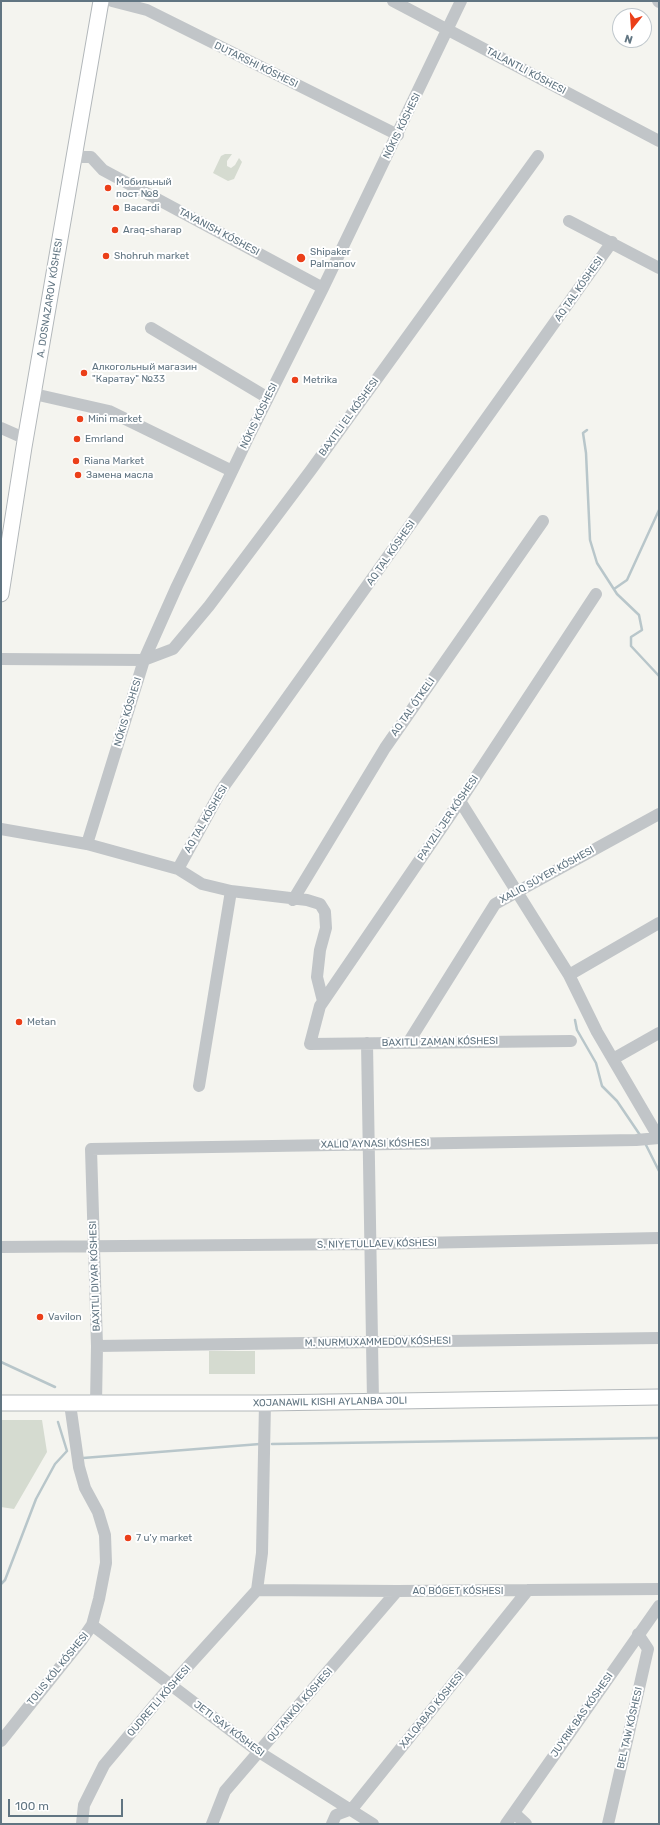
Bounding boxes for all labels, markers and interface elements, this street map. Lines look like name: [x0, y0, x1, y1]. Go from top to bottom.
north arrow: [612, 8, 652, 48]
text: N: [623, 32, 634, 46]
street label: DUTARSHI KÓSHESI: [212, 40, 300, 90]
street label: TALANTLI KÓSHESI: [484, 45, 568, 97]
street label: NÓKIS KÓSHESI: [381, 91, 423, 161]
place label: Мобильный пост №8: [116, 176, 172, 200]
marker: Мобильный пост №8: [103, 183, 113, 193]
place label: Bacardi: [124, 202, 159, 214]
marker: Bacardi: [111, 203, 121, 213]
street label: TAYANISH KÓSHESI: [177, 206, 261, 258]
place label: Araq-sharap: [123, 224, 182, 236]
marker: Araq-sharap: [110, 225, 120, 235]
street label: A. DOSNAZAROV KÓSHESI: [35, 237, 65, 359]
place label: Shipaker Palmanov: [310, 246, 356, 270]
place label: Shohruh market: [114, 250, 189, 262]
marker: Shohruh market: [101, 251, 111, 261]
marker: Shipaker Palmanov: [295, 252, 307, 264]
street label: AQ TAL KÓSHESI: [552, 254, 606, 324]
place label: Алкогольный магазин "Каратау" №33: [92, 361, 197, 384]
marker: Алкогольный магазин "Каратау" №33: [79, 368, 89, 378]
place label: Metrika: [303, 374, 337, 386]
marker: Metrika: [290, 375, 300, 385]
street label: BAXITLI EL KÓSHESI: [317, 375, 381, 459]
street label: NÓKIS KÓSHESI: [238, 381, 280, 451]
place label: Mini market: [88, 413, 142, 425]
marker: Mini market: [75, 414, 85, 424]
place label: Emrland: [85, 433, 124, 445]
marker: Emrland: [72, 434, 82, 444]
place label: Riana Market: [84, 455, 144, 467]
marker: Riana Market: [71, 456, 81, 466]
place label: Замена масла: [86, 469, 153, 481]
marker: Замена масла: [73, 470, 83, 480]
street label: AQ TAL KÓSHESI: [364, 518, 418, 588]
street label: NÓKIS KÓSHESI: [112, 676, 144, 748]
street label: AQ TAL ÓTKELI: [388, 676, 438, 738]
street label: PAYIZLI JER KÓSHESI: [415, 773, 481, 863]
street label: AQ TAL KÓSHESI: [182, 783, 230, 855]
street label: XALIQ SÚYER KÓSHESI: [498, 844, 596, 906]
place label: Metan: [27, 1016, 56, 1028]
marker: Metan: [14, 1017, 24, 1027]
street label: BAXITLI ZAMAN KÓSHESI: [382, 1035, 498, 1049]
street label: XALIQ AYNASI KÓSHESI: [321, 1137, 429, 1151]
street label: BAXITLI DIYAR KÓSHESI: [87, 1220, 103, 1332]
street label: S. NIYETULLAEV KÓSHESI: [317, 1237, 437, 1251]
place label: Vavilon: [48, 1311, 82, 1323]
marker: Vavilon: [35, 1312, 45, 1322]
street label: M. NURMUXAMMEDOV KÓSHESI: [305, 1335, 451, 1349]
street label: XOJANAWIL KISHI AYLANBA JOLI: [253, 1395, 407, 1409]
place label: 7 u'y market: [136, 1532, 192, 1544]
marker: 7 u'y market: [123, 1533, 133, 1543]
street label: AQ BÓGET KÓSHESI: [412, 1585, 504, 1597]
street label: TOLIS KÓL KÓSHESI: [25, 1630, 91, 1708]
street label: QUDRETLI KÓSHESI: [125, 1663, 193, 1739]
street label: QUTANKÓL KÓSHESI: [265, 1666, 335, 1744]
street label: XALQABAD KÓSHESI: [397, 1669, 467, 1751]
street label: JUYRIK BAS KÓSHESI: [548, 1671, 616, 1759]
street label: BEL TAW KÓSHESI: [615, 1686, 645, 1770]
street label: JETI SAY KÓSHESI: [191, 1699, 267, 1759]
scale bar: [10, 1791, 125, 1817]
text: 100 m: [15, 1799, 49, 1813]

